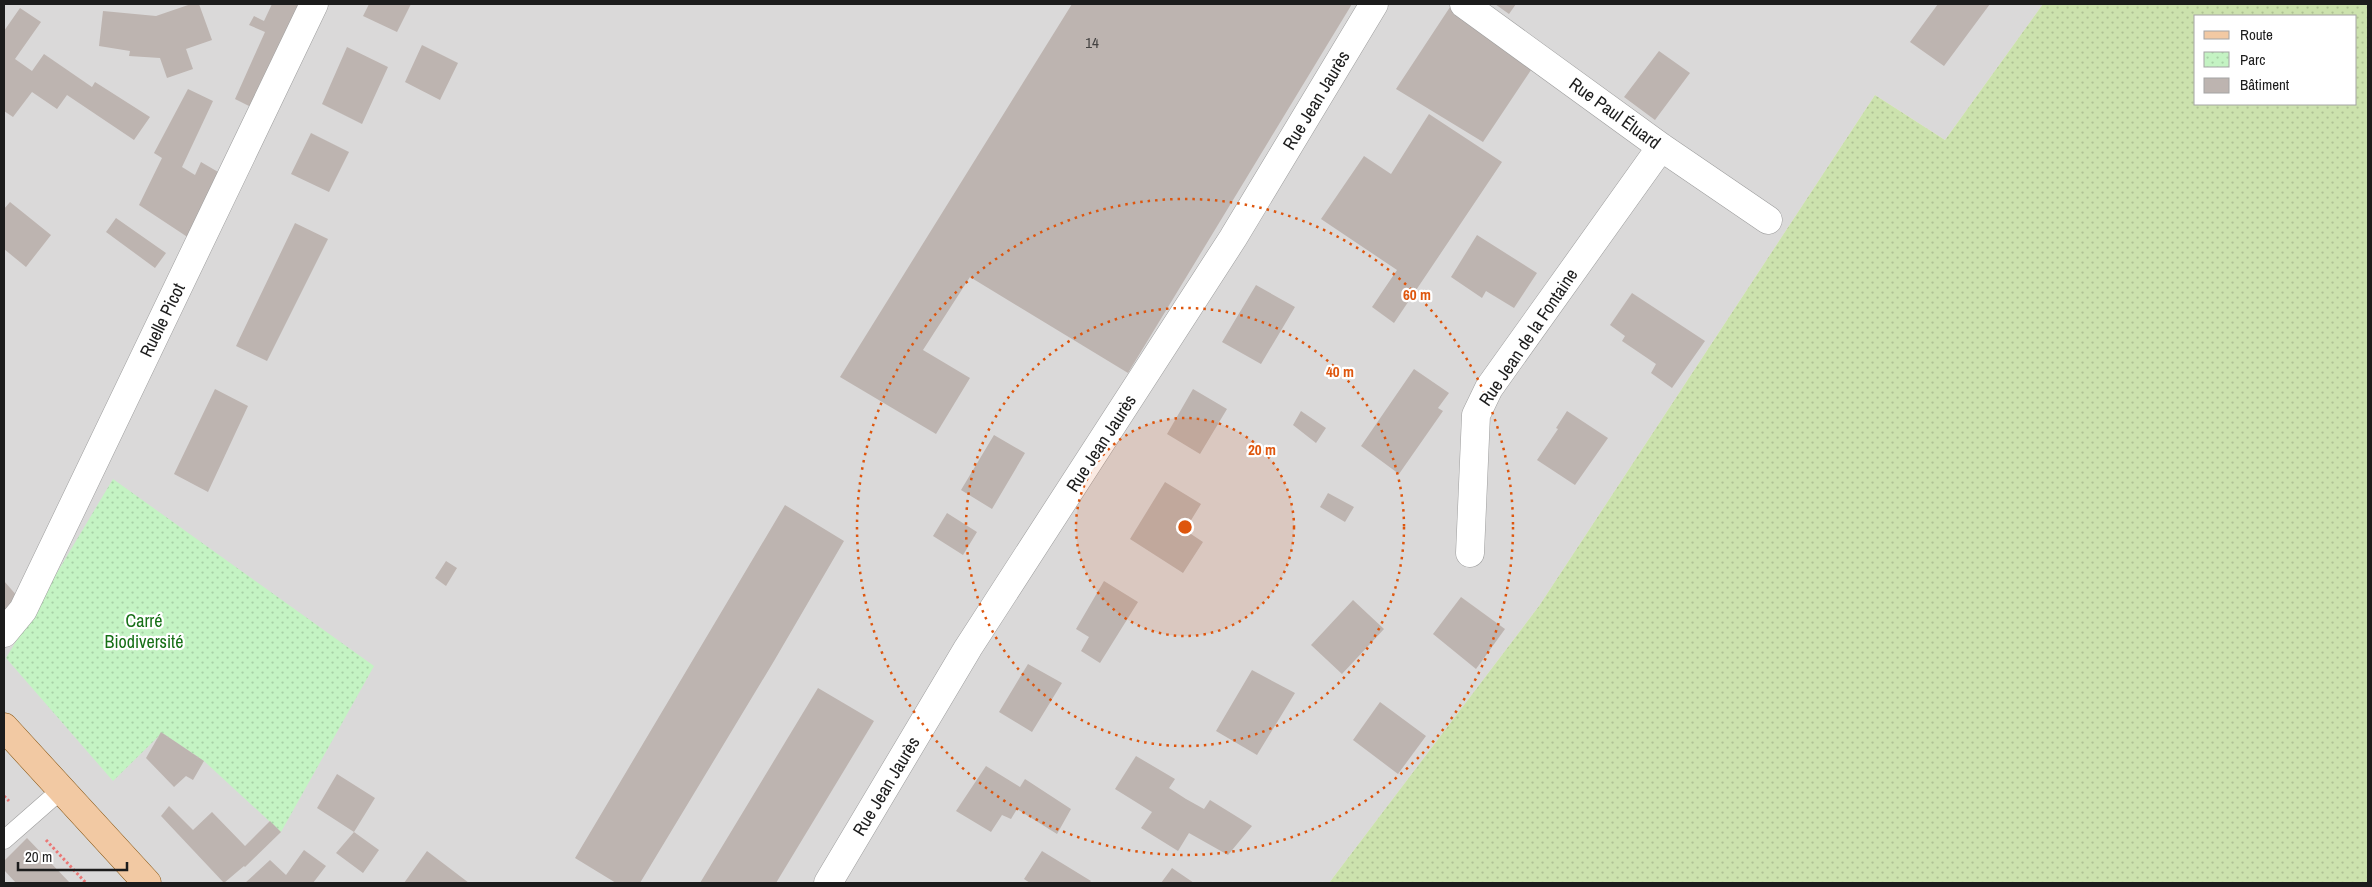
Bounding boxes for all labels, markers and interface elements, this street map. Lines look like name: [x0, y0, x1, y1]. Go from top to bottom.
legend: [2194, 15, 2357, 105]
text: Route: [2240, 24, 2273, 45]
house number: 14: [1085, 32, 1099, 53]
street label: Rue Jean Jaurès: [1277, 46, 1355, 154]
text: Parc: [2240, 49, 2265, 70]
street label: Rue Paul Éluard: [1564, 71, 1666, 155]
text: Bâtiment: [2240, 74, 2290, 95]
street label: Rue Jean de la Fontaine: [1473, 263, 1583, 411]
street label: Ruelle Picot: [133, 279, 191, 361]
text: 60 m: [1403, 284, 1431, 305]
text: 40 m: [1326, 361, 1354, 382]
street label: Rue Jean Jaurès: [1060, 389, 1142, 497]
text: 20 m: [1248, 439, 1276, 460]
centre of rings: [1176, 518, 1194, 536]
park label: Carré Biodiversité: [105, 608, 183, 654]
street label: Rue Jean Jaurès: [847, 732, 925, 840]
scale bar: [18, 840, 126, 872]
text: 20 m: [25, 846, 52, 867]

